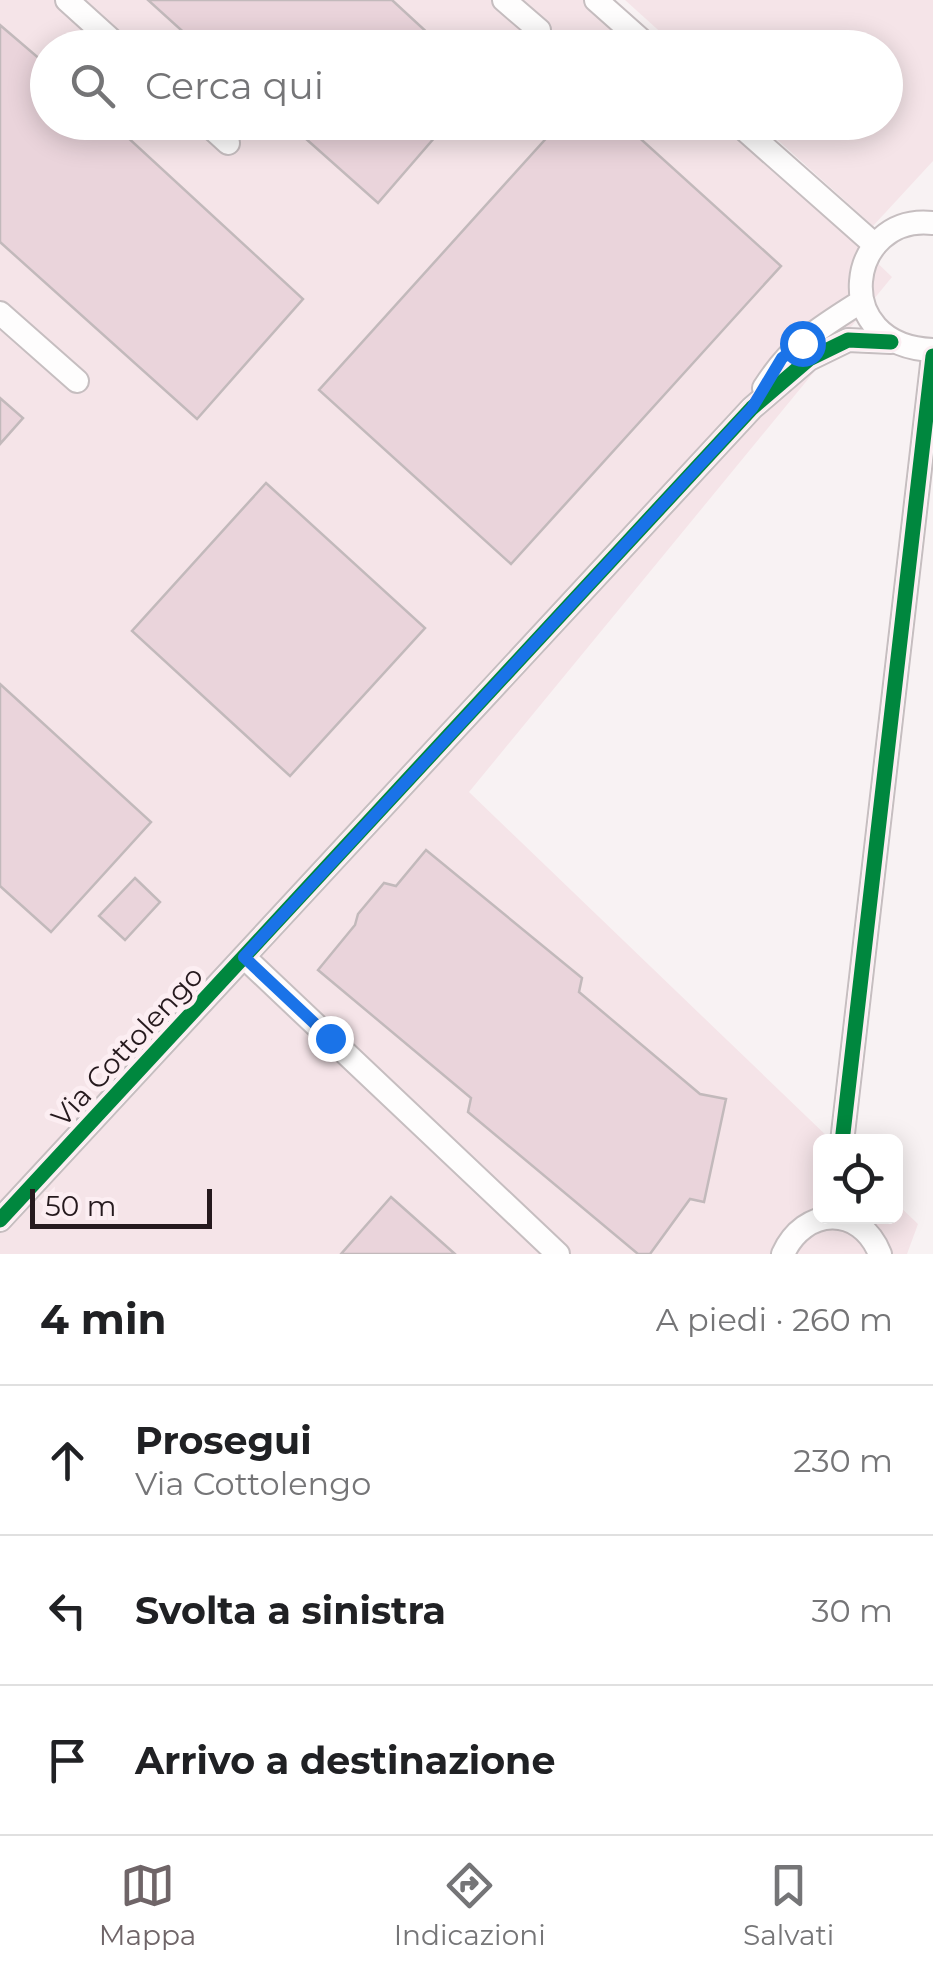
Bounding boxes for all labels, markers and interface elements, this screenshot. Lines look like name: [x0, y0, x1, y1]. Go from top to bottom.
search box: [30, 30, 903, 140]
icon: search: [65, 58, 120, 113]
text: Cerca qui: [145, 62, 324, 109]
route start: [780, 321, 826, 367]
street label: Via Cottolengo: [44, 959, 210, 1133]
route end: [308, 1016, 354, 1062]
map controls: [813, 1134, 903, 1224]
button: locate: [813, 1134, 903, 1224]
scale bar: [30, 1184, 212, 1228]
text: 50 m: [45, 1189, 116, 1223]
text: 4 min: [40, 1293, 167, 1345]
text: A piedi · 260 m: [656, 1300, 893, 1339]
text: Prosegui: [135, 1417, 312, 1464]
icon: ahead: [40, 1433, 95, 1488]
text: 230 m: [793, 1441, 893, 1480]
text: Via Cottolengo: [135, 1464, 371, 1503]
icon: left: [40, 1583, 95, 1638]
text: Svolta a sinistra: [135, 1587, 446, 1634]
text: 30 m: [811, 1591, 893, 1630]
icon: arrive: [40, 1733, 95, 1788]
text: Arrivo a destinazione: [135, 1737, 556, 1784]
tab: Mappa: [99, 1858, 196, 1952]
tab: Indicazioni: [394, 1858, 546, 1952]
tab: Salvati: [743, 1858, 834, 1952]

